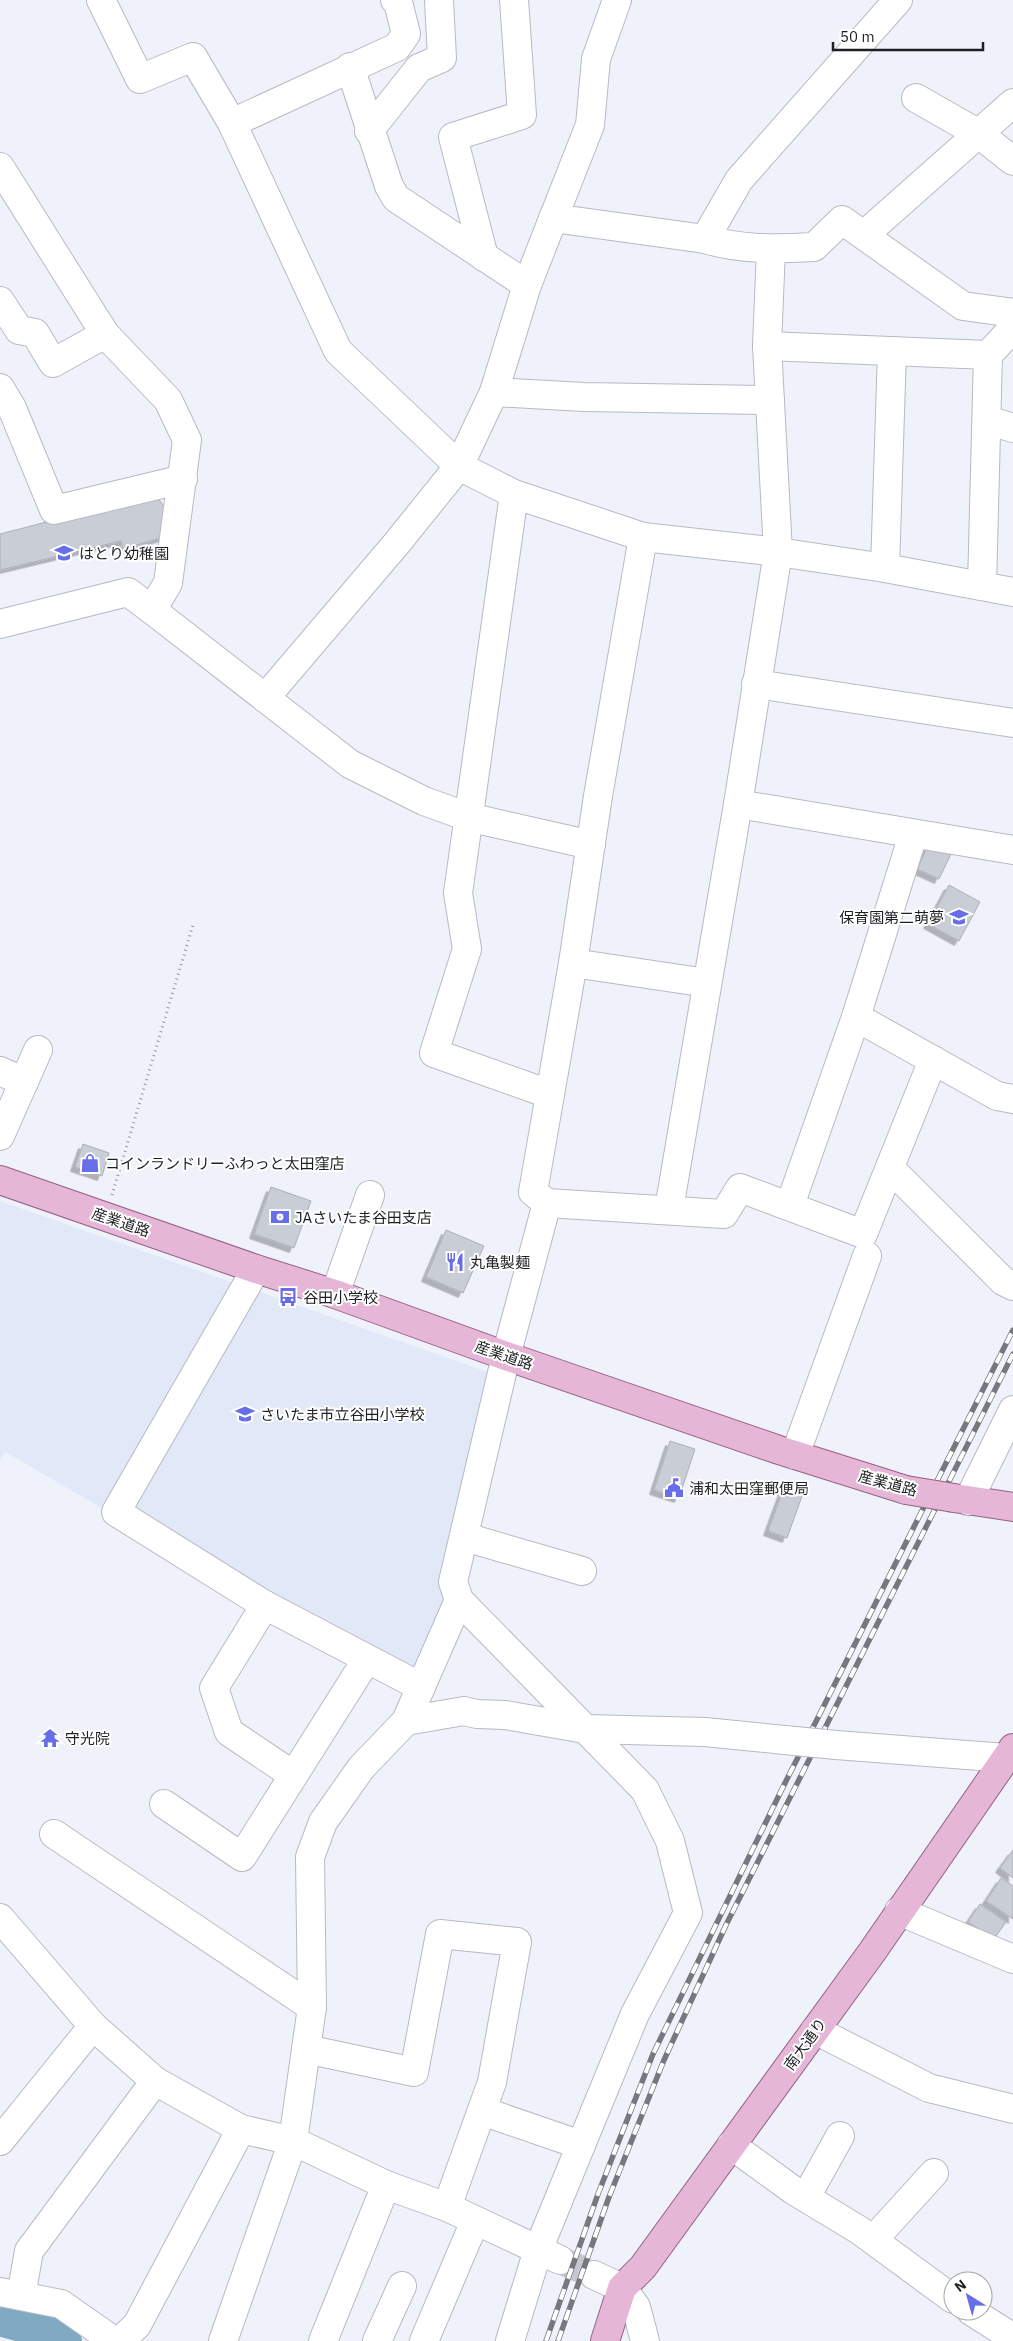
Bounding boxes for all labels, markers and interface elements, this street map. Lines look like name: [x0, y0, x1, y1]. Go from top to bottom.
scale bar: [833, 20, 983, 52]
text: 50 m: [840, 27, 875, 46]
school or university icon: はとり幼稚園: [53, 542, 75, 564]
place label: はとり幼稚園: [79, 544, 169, 563]
school or university icon: 保育園第二萌夢: [948, 906, 970, 928]
place label: 保育園第二萌夢: [839, 908, 944, 927]
shop icon: コインランドリーふわっと太田窪店: [79, 1152, 101, 1174]
place label: コインランドリーふわっと太田窪店: [105, 1154, 344, 1173]
street label: 産業道路: [90, 1203, 152, 1241]
bank icon: JAさいたま谷田支店: [269, 1206, 291, 1228]
place label: JAさいたま谷田支店: [295, 1208, 432, 1227]
restaurant icon: 丸亀製麺: [444, 1251, 466, 1273]
place label: 丸亀製麺: [470, 1253, 530, 1272]
bus stop icon: 谷田小学校: [277, 1286, 299, 1308]
place label: 谷田小学校: [303, 1288, 378, 1307]
street label: 産業道路: [473, 1336, 535, 1374]
school or university icon: さいたま市立谷田小学校: [234, 1403, 256, 1425]
place label: さいたま市立谷田小学校: [260, 1405, 425, 1424]
street label: 産業道路: [857, 1466, 919, 1500]
public building icon: 浦和太田窪郵便局: [663, 1477, 685, 1499]
place label: 浦和太田窪郵便局: [689, 1479, 809, 1498]
temple icon: 守光院: [39, 1727, 61, 1749]
place label: 守光院: [65, 1729, 110, 1748]
street label: 南大通り: [780, 2014, 830, 2074]
north arrow: [943, 2271, 993, 2321]
text: N: [951, 2275, 970, 2296]

